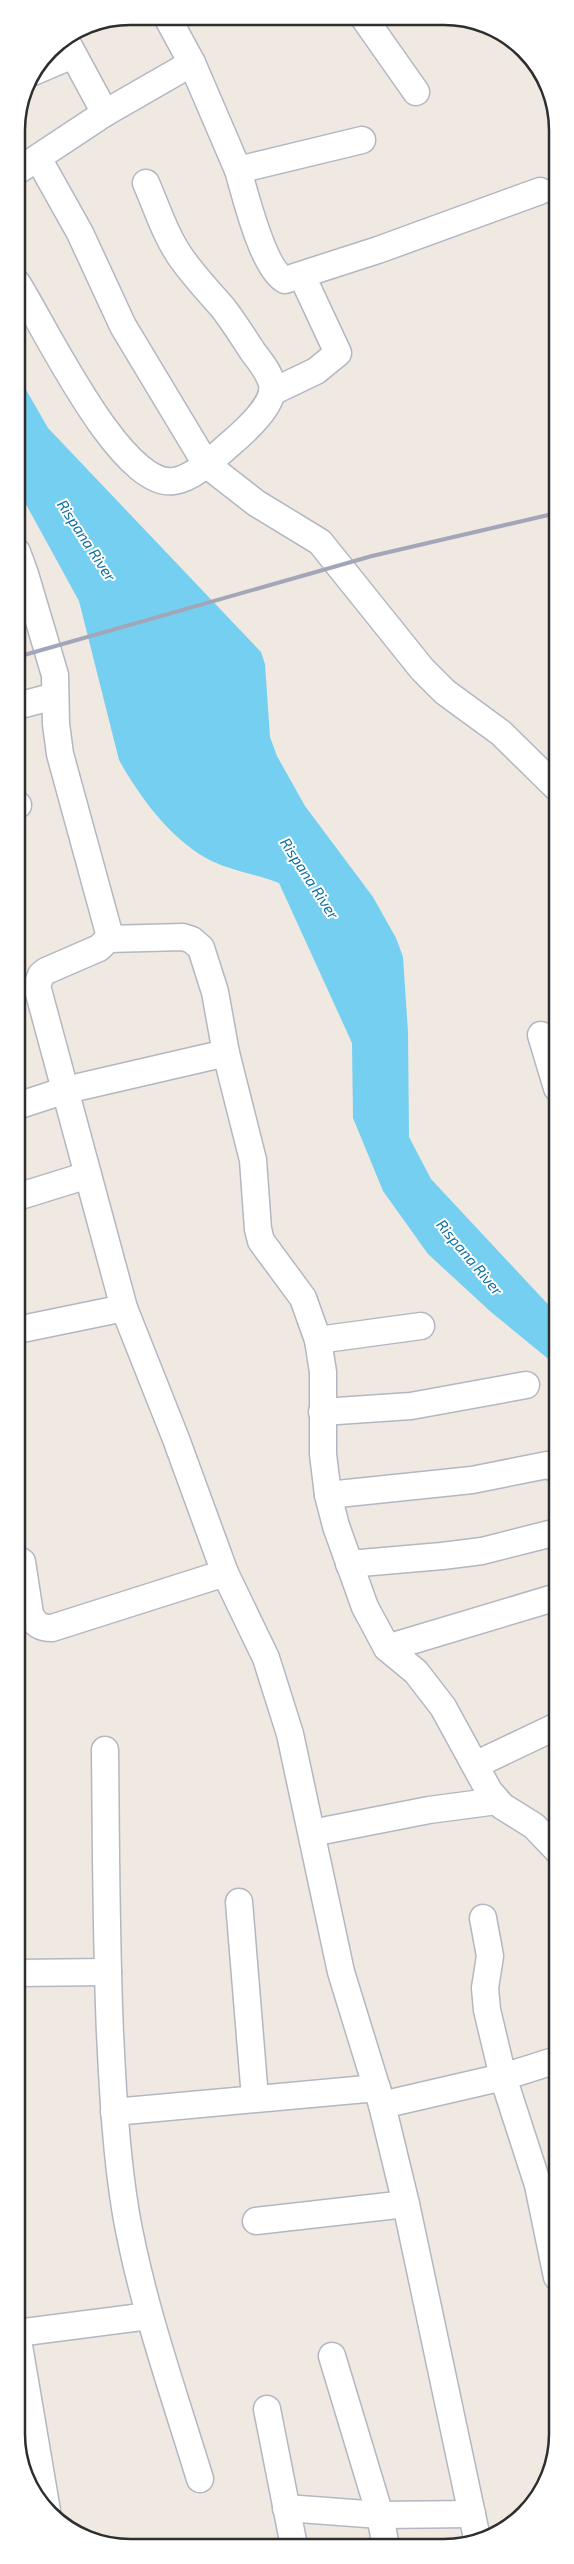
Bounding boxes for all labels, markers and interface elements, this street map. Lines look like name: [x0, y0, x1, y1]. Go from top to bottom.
water label: Rispana River: [54, 496, 121, 585]
water label: Rispana River: [277, 834, 344, 923]
water label: Rispana River: [433, 1215, 508, 1299]

